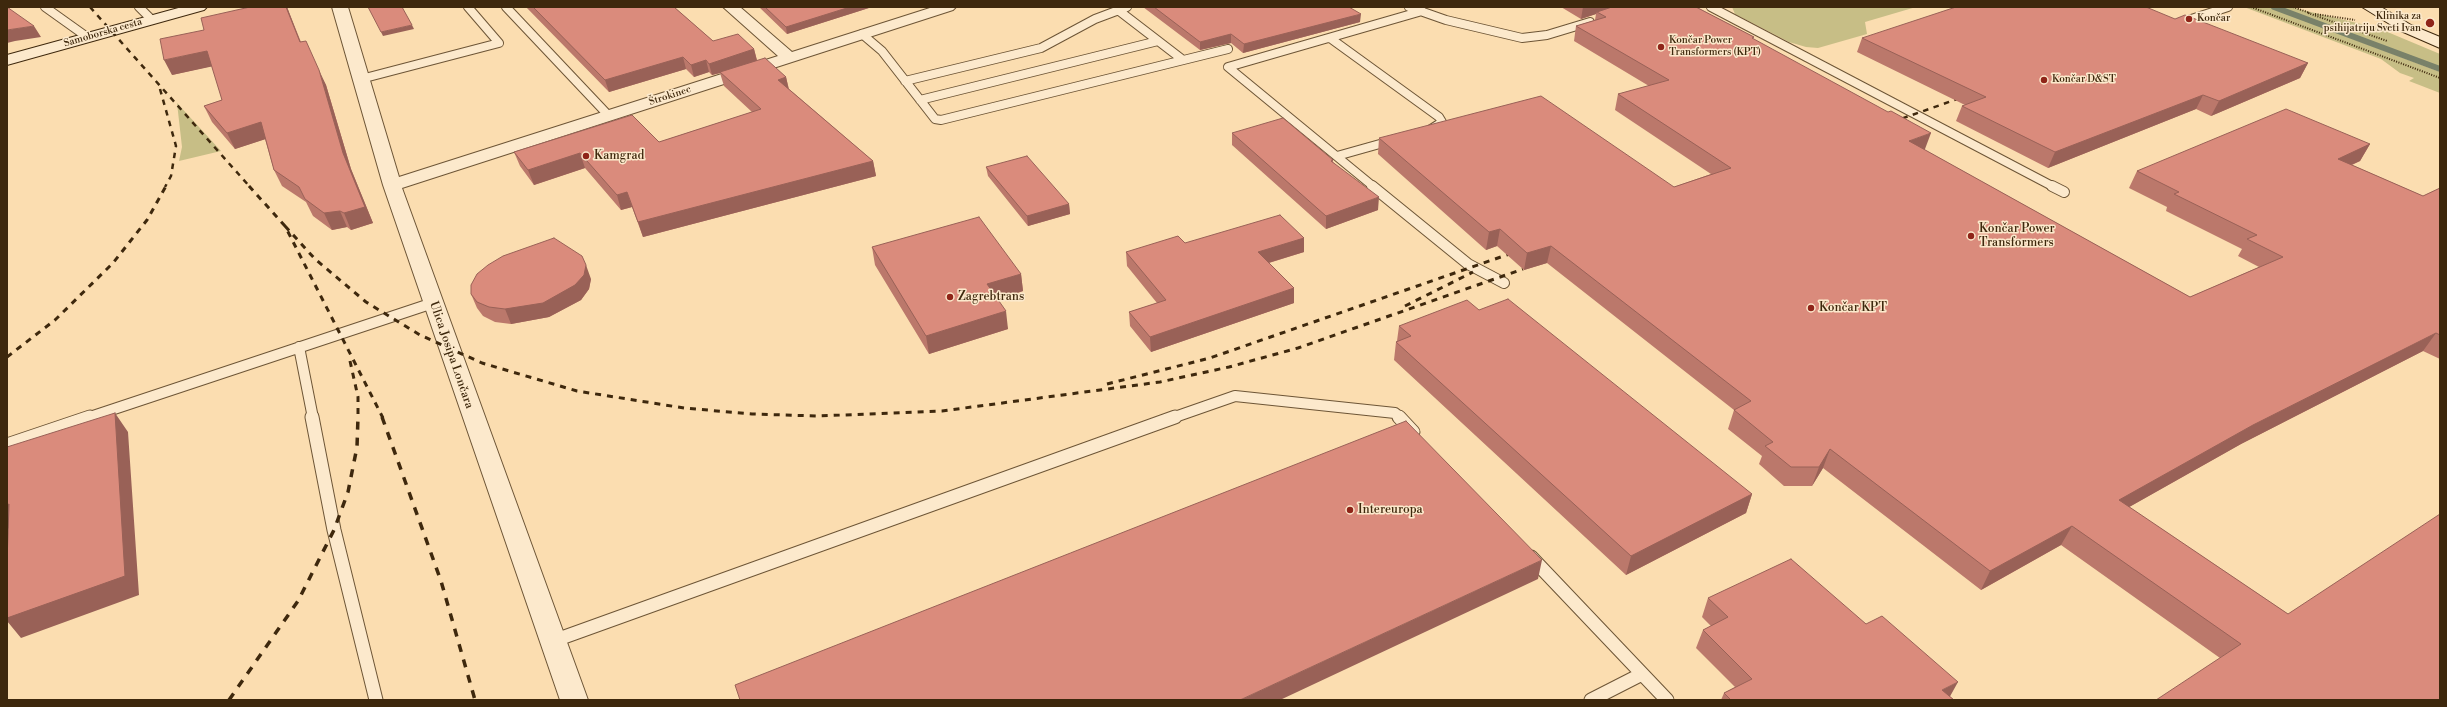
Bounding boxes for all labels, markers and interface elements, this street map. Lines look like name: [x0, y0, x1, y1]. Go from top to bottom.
place label: Klinika za psihijatriju Sveti Ivan: [2324, 11, 2421, 34]
place label: Končar: [2197, 13, 2230, 25]
marker: Končar: [2184, 14, 2194, 24]
street label: Samoborska cesta: [62, 16, 144, 50]
marker: Klinika za psihijatriju Sveti Ivan: [2424, 17, 2436, 29]
place label: Končar Power Transformers (KPT): [1669, 35, 1761, 58]
marker: Končar Power Transformers (KPT): [1656, 42, 1666, 52]
place label: Končar D&ST: [2052, 74, 2116, 86]
marker: Končar D&ST: [2039, 75, 2049, 85]
street label: Štrokinec: [647, 84, 693, 108]
place label: Kamgrad: [594, 149, 644, 163]
marker: Kamgrad: [581, 151, 591, 161]
place label: Končar Power Transformers: [1979, 222, 2055, 250]
marker: Končar Power Transformers: [1966, 231, 1976, 241]
place label: Zagrebtrans: [958, 290, 1024, 304]
marker: Zagrebtrans: [945, 292, 955, 302]
street label: Ulica Josipa Lončara: [426, 299, 476, 411]
place label: Končar KPT: [1819, 301, 1887, 315]
marker: Končar KPT: [1806, 303, 1816, 313]
place label: Intereuropa: [1358, 503, 1423, 517]
marker: Intereuropa: [1345, 505, 1355, 515]

